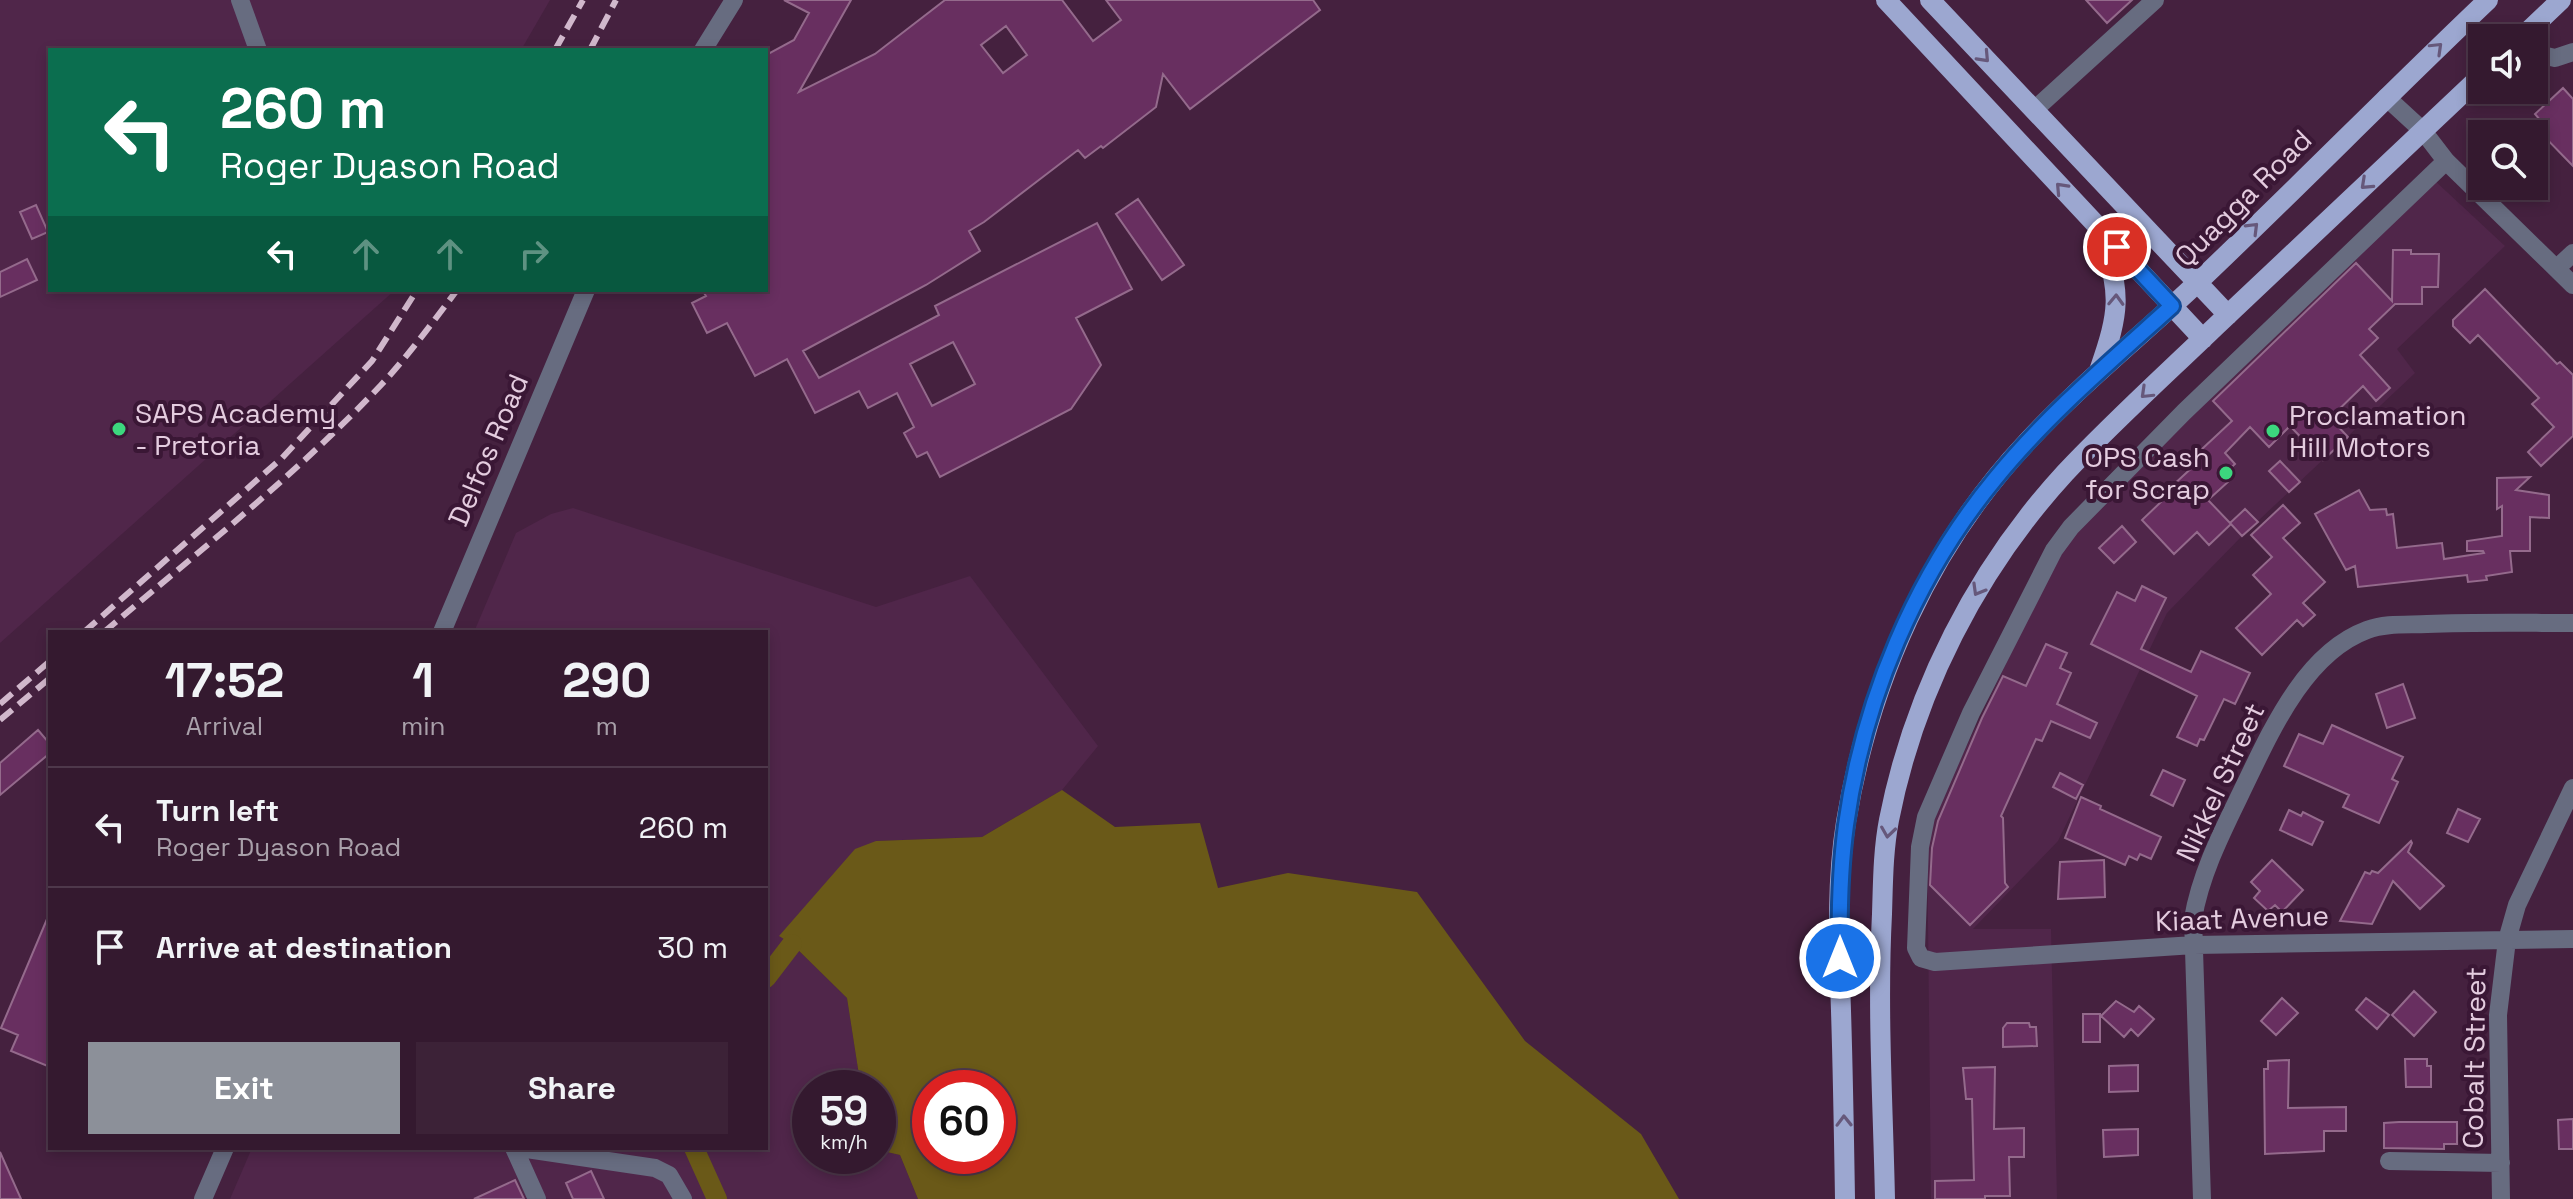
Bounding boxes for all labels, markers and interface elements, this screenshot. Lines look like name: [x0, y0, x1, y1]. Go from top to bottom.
map controls: [2468, 24, 2548, 200]
button: sound: [2468, 24, 2548, 104]
one-way arrow: [2428, 43, 2442, 58]
one-way arrow: [1974, 47, 1988, 62]
text: 260 m: [220, 73, 386, 144]
icon: left: [88, 80, 192, 184]
button: search: [2468, 120, 2548, 200]
street label: Quagga Road: [2167, 122, 2319, 274]
text: Roger Dyason Road: [220, 143, 560, 189]
one-way arrow: [2361, 175, 2375, 190]
one-way arrow: [2057, 182, 2071, 197]
pin: [2083, 213, 2151, 281]
one-way arrow: [2244, 223, 2258, 237]
icon: arrive: [2095, 225, 2139, 269]
icon: left: [260, 232, 304, 276]
icon: ahead: [344, 232, 388, 276]
icon: ahead: [428, 232, 472, 276]
icon: right: [512, 232, 556, 276]
one-way arrow: [2107, 293, 2124, 306]
street label: Delfos Road: [440, 369, 536, 531]
one-way arrow: [2141, 383, 2155, 398]
place label: SAPS Academy - Pretoria: [135, 395, 336, 463]
place label: Proclamation Hill Motors: [2289, 397, 2466, 465]
marker: SAPS Academy - Pretoria: [110, 420, 128, 438]
marker: Proclamation Hill Motors: [2264, 422, 2282, 440]
place label: OPS Cash for Scrap: [2084, 439, 2210, 507]
marker: OPS Cash for Scrap: [2217, 464, 2235, 482]
one-way arrow: [1973, 581, 1988, 596]
text: 17:52: [165, 650, 284, 711]
text: 1: [412, 650, 434, 711]
text: 290: [562, 650, 651, 711]
street label: Nikkel Street: [2168, 697, 2272, 867]
text: Arrival: [186, 709, 263, 743]
text: min: [401, 709, 446, 743]
text: m: [596, 709, 618, 743]
text: Turn left: [156, 791, 279, 830]
icon: left: [88, 805, 132, 849]
text: 260 m: [639, 808, 728, 847]
one-way arrow: [1880, 825, 1897, 839]
text: Roger Dyason Road: [156, 830, 401, 864]
street label: Kiaat Avenue: [2155, 897, 2329, 939]
position arrow: [1798, 916, 1882, 1000]
icon: arrive: [88, 925, 132, 969]
text: Arrive at destination: [156, 928, 452, 967]
text: 30 m: [657, 928, 728, 967]
street label: Cobalt Street: [2454, 967, 2494, 1149]
button: Exit: [88, 1042, 400, 1134]
button: Share: [416, 1042, 728, 1134]
speed limit sign: 60: [912, 1070, 1016, 1174]
text: 59: [820, 1086, 868, 1137]
one-way arrow: [1835, 1114, 1852, 1127]
text: km/h: [820, 1129, 868, 1155]

